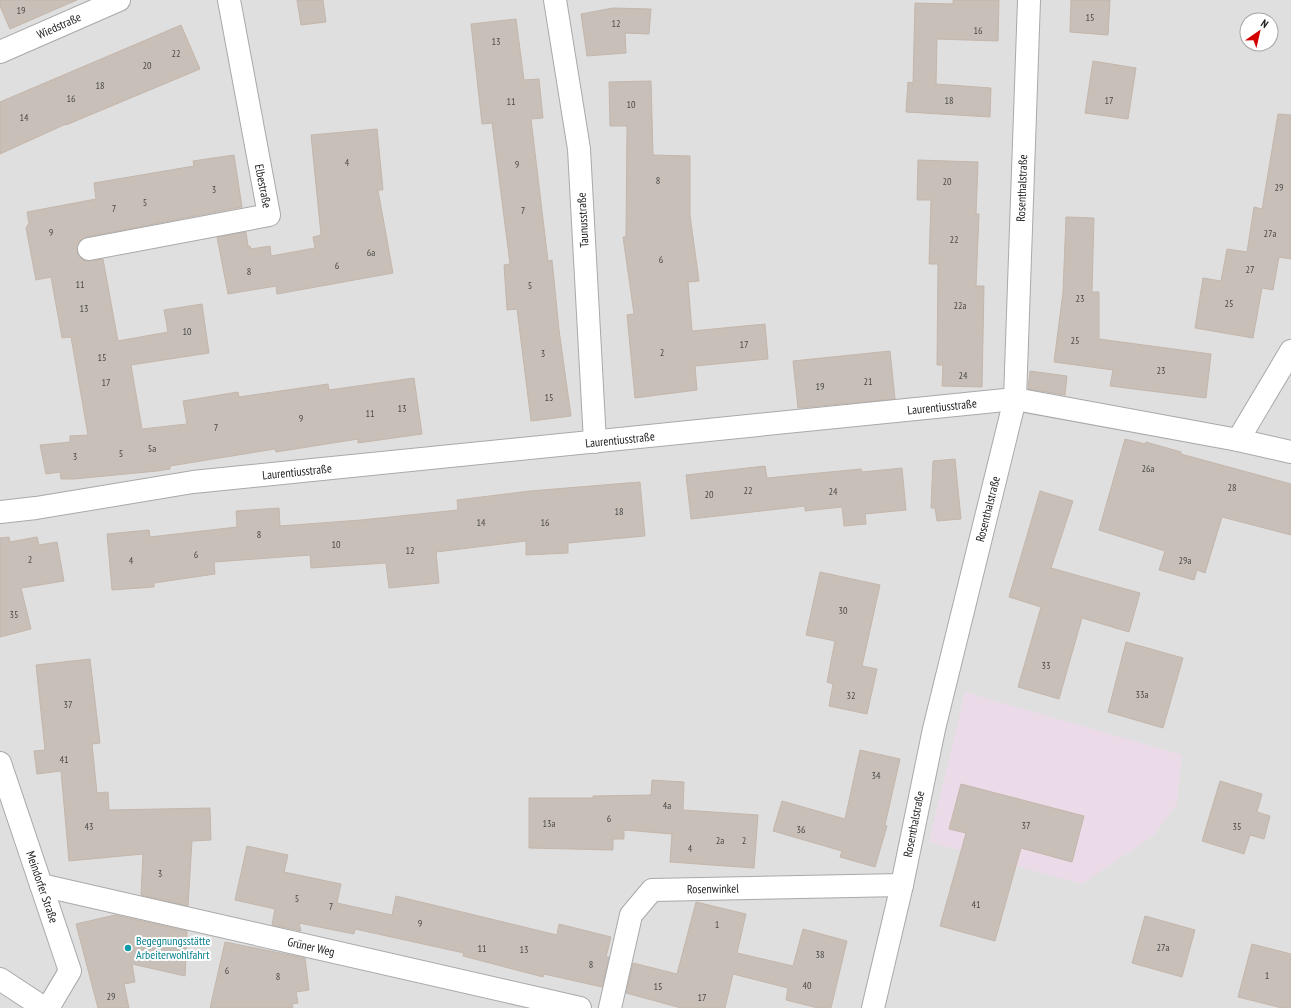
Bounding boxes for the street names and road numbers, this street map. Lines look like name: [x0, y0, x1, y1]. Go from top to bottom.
street label: Wiedstraße: [34, 9, 83, 42]
street label: Rosenthalstraße: [1013, 154, 1030, 222]
street label: Elbestraße: [252, 163, 275, 209]
street label: Taunusstraße: [574, 192, 591, 248]
street label: Laurentiusstraße: [906, 395, 977, 418]
street label: Laurentiusstraße: [584, 428, 655, 451]
street label: Laurentiusstraße: [261, 460, 332, 483]
street label: Rosenthalstraße: [972, 474, 1003, 543]
street label: Rosenthalstraße: [900, 789, 927, 858]
street label: Meindorfer Straße: [23, 849, 62, 925]
street label: Rosenwinkel: [687, 881, 739, 896]
street label: Grüner Weg: [286, 934, 336, 959]

